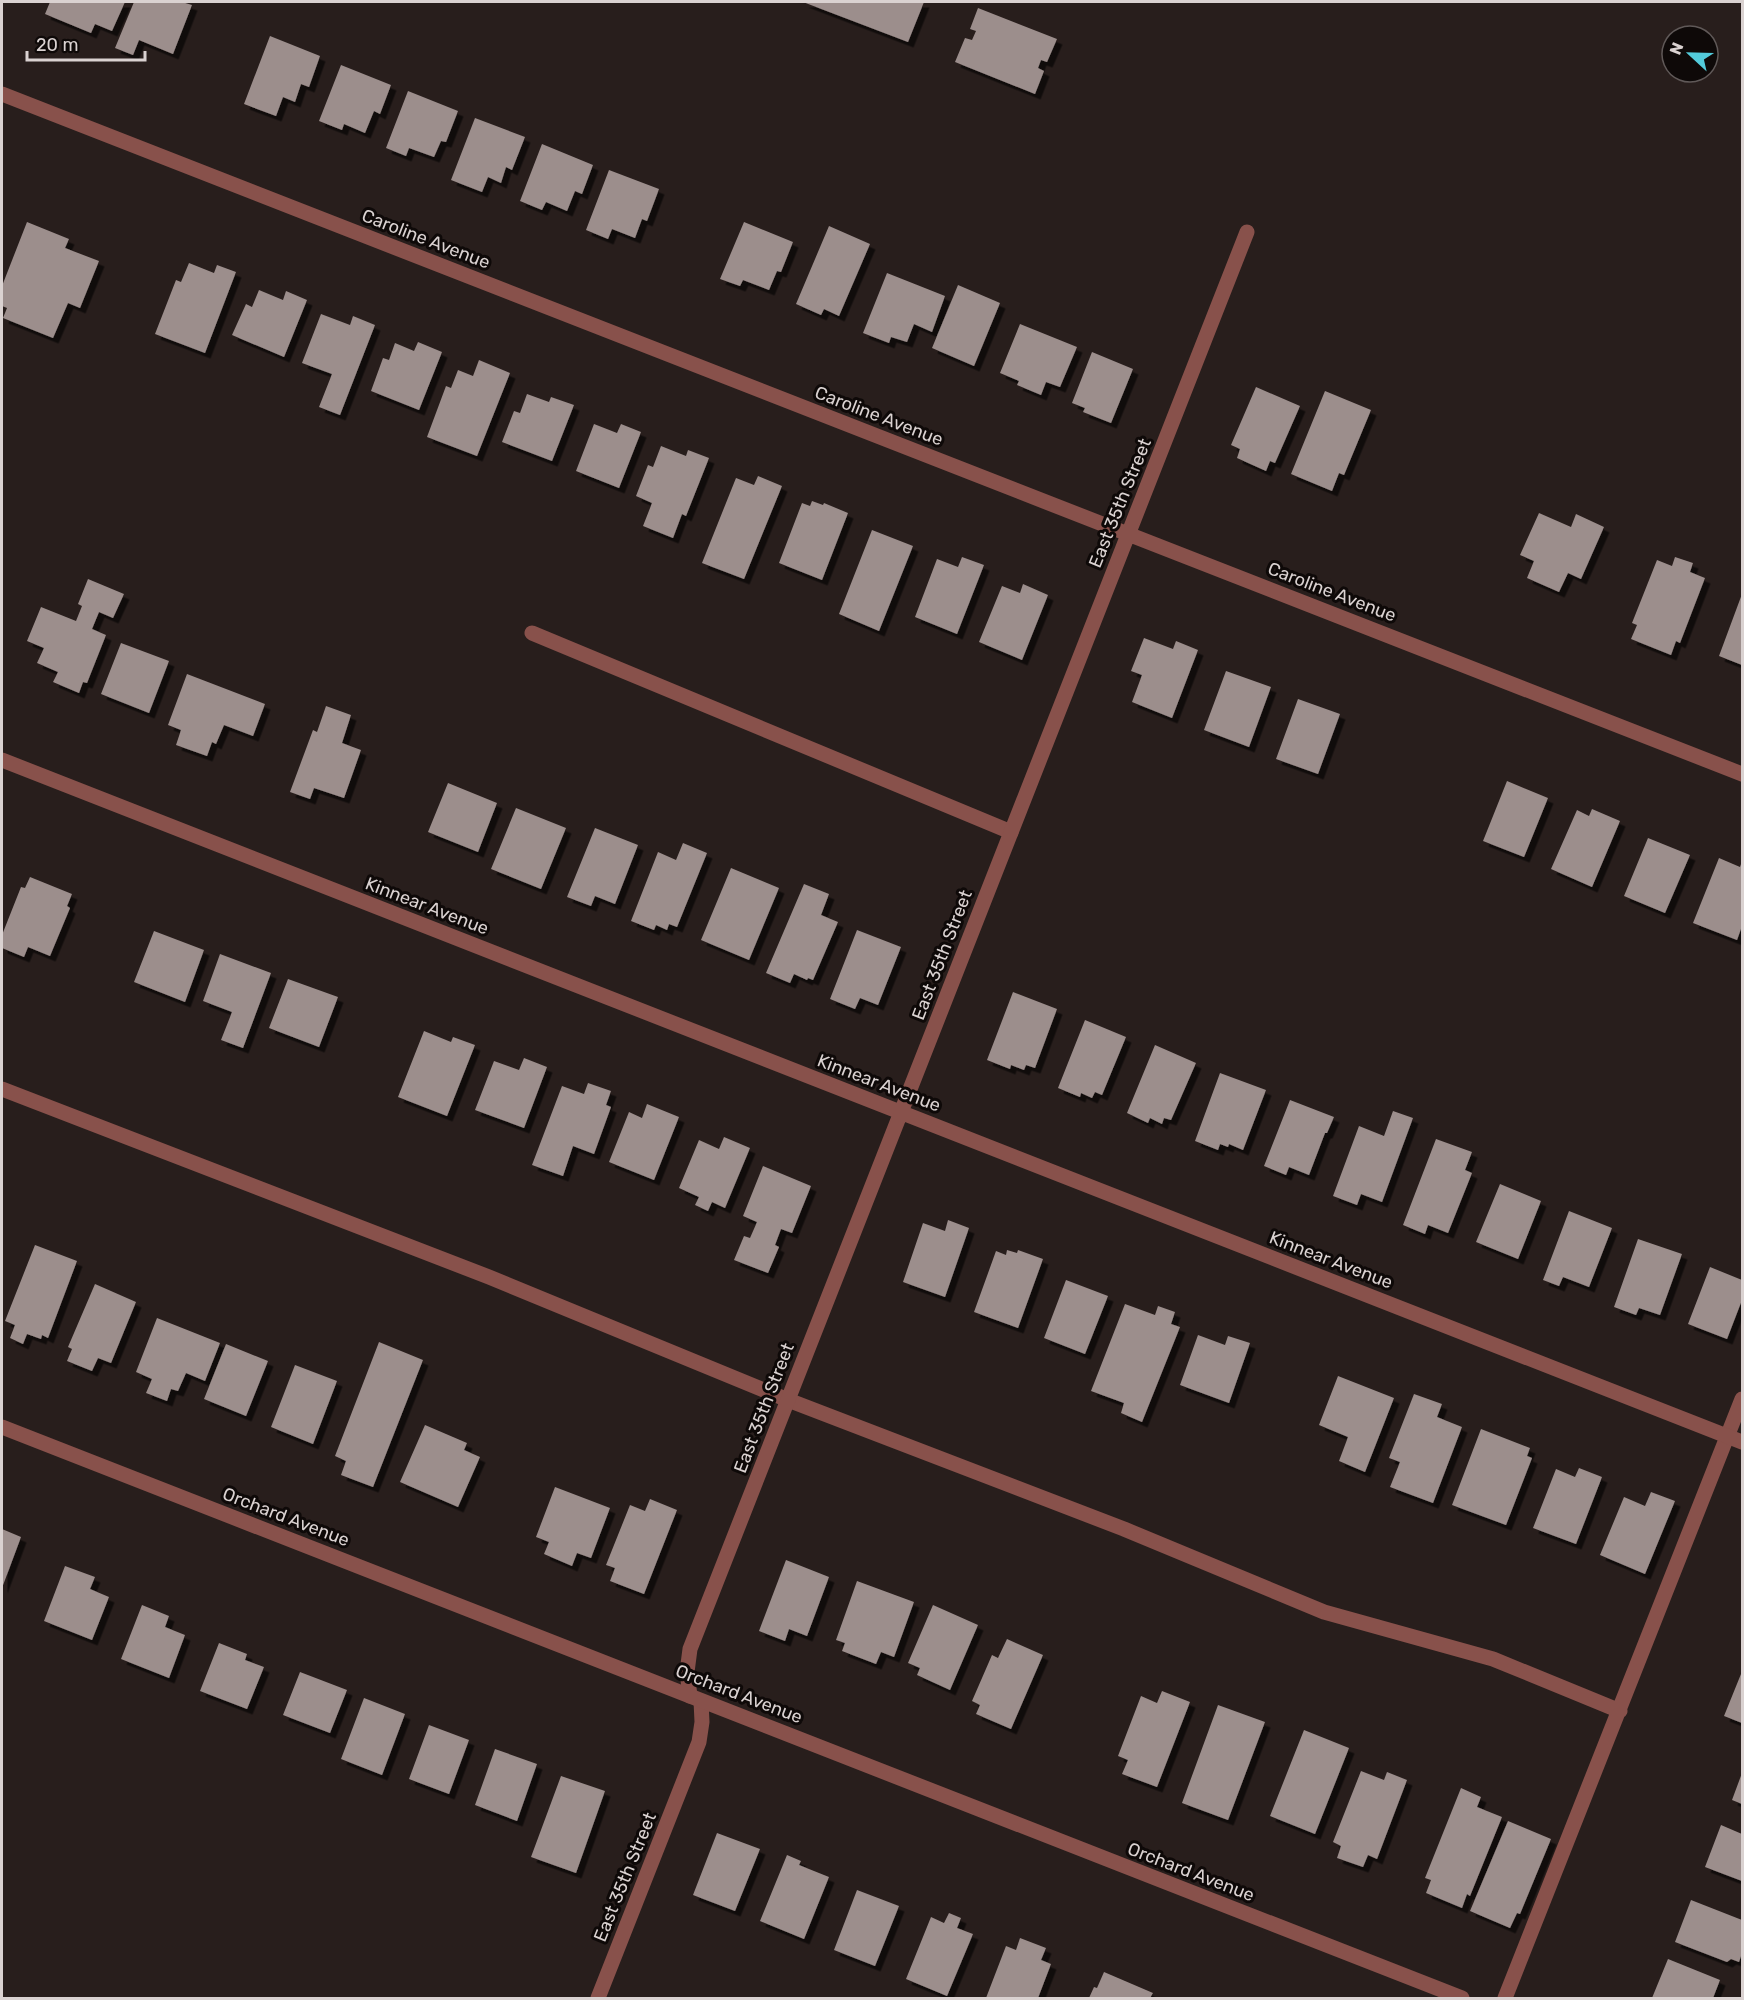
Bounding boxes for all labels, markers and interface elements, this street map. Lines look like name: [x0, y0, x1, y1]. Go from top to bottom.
scale bar: [27, 24, 146, 62]
north arrow: [1660, 24, 1720, 84]
text: 20 m: [36, 34, 78, 56]
text: N: [1666, 40, 1688, 57]
street label: Caroline Avenue: [359, 204, 493, 274]
street label: Caroline Avenue: [812, 381, 946, 451]
street label: East 35th Street: [1084, 435, 1156, 571]
street label: Caroline Avenue: [1265, 557, 1399, 627]
street label: Kinnear Avenue: [362, 872, 492, 940]
street label: East 35th Street: [907, 887, 977, 1023]
street label: Kinnear Avenue: [814, 1049, 944, 1117]
street label: Kinnear Avenue: [1266, 1226, 1396, 1294]
street label: East 35th Street: [729, 1340, 799, 1476]
street label: Orchard Avenue: [219, 1483, 353, 1551]
street label: Orchard Avenue: [672, 1660, 806, 1728]
street label: East 35th Street: [589, 1809, 661, 1945]
street label: Orchard Avenue: [1124, 1838, 1258, 1906]

